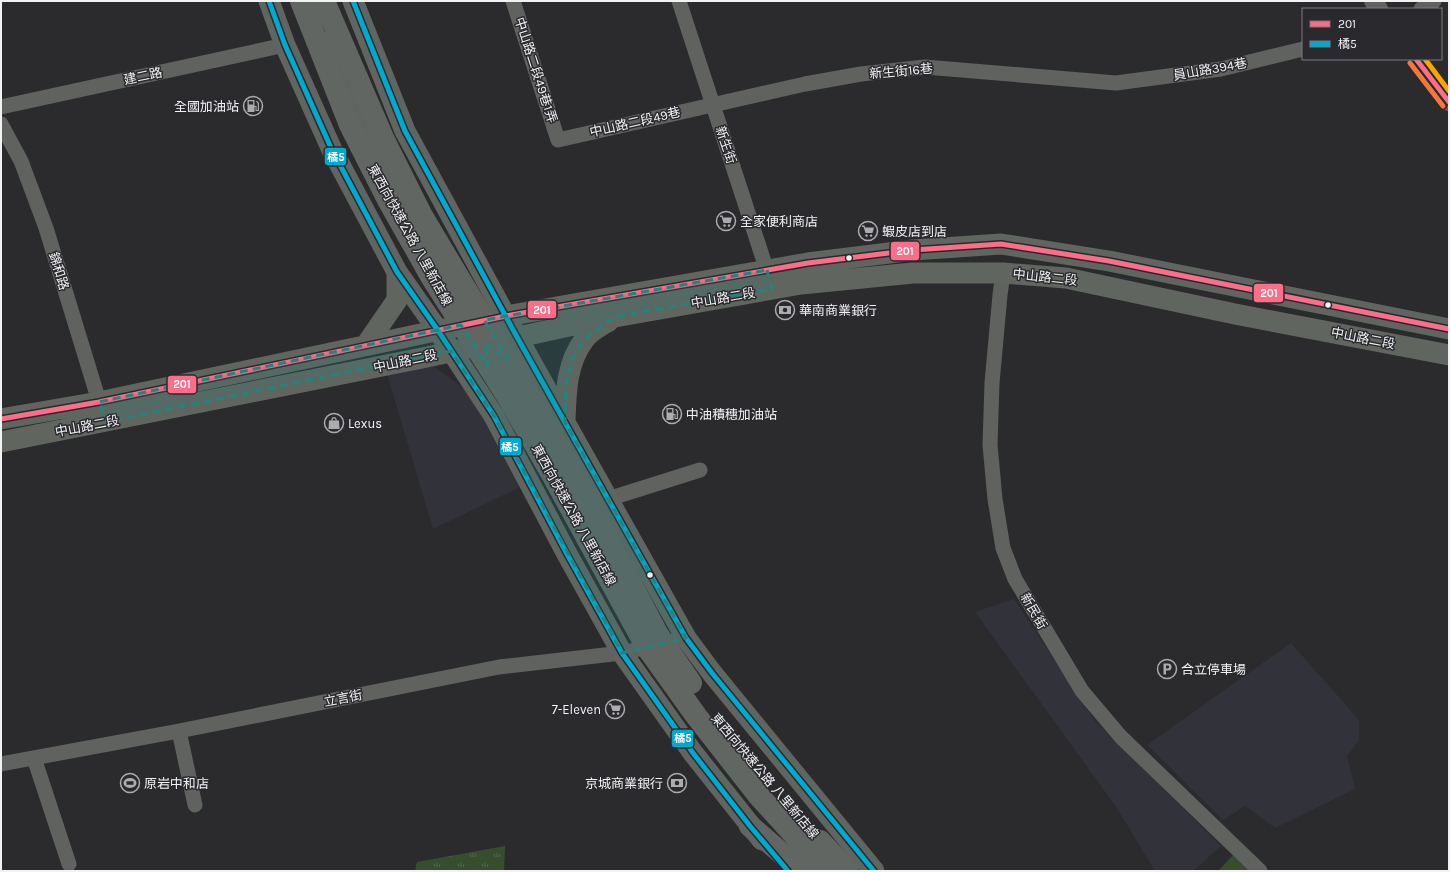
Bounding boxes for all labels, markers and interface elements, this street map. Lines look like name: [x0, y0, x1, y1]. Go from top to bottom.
legend: [1302, 8, 1442, 60]
street label: 中山路二段49巷1弄: [512, 15, 560, 125]
text: 201: [1338, 17, 1356, 31]
text: 橘5: [1338, 37, 1357, 51]
street label: 員山路394巷: [1172, 55, 1248, 83]
street label: 新生街16巷: [869, 61, 933, 81]
street label: 建二路: [122, 65, 164, 87]
fuel station icon: 全國加油站: [242, 95, 264, 117]
place label: 全國加油站: [174, 99, 239, 114]
street label: 中山路二段49巷: [588, 104, 682, 140]
street label: 新生街: [713, 124, 739, 166]
line badge: 橘5: [324, 147, 347, 166]
text: 橘5: [327, 151, 345, 164]
street label: 東西向快速公路 八里新店線: [365, 162, 455, 308]
supermarket icon: 全家便利商店: [715, 210, 737, 232]
place label: 全家便利商店: [740, 214, 818, 229]
supermarket icon: 蝦皮店到店: [857, 220, 879, 242]
place label: 蝦皮店到店: [882, 224, 947, 239]
line badge: 201: [890, 241, 920, 261]
text: 201: [896, 245, 914, 258]
street label: 錦和路: [46, 250, 72, 292]
unlabelled marker: [844, 253, 854, 263]
street label: 中山路二段: [1012, 266, 1078, 288]
line badge: 201: [1253, 283, 1284, 303]
street label: 中山路二段: [690, 285, 756, 311]
text: 201: [1260, 287, 1278, 300]
bank icon: 華南商業銀行: [774, 299, 796, 321]
line badge: 201: [527, 300, 557, 319]
unlabelled marker: [1323, 300, 1333, 310]
place label: 華南商業銀行: [799, 303, 877, 318]
text: 201: [533, 304, 551, 317]
street label: 中山路二段: [1330, 324, 1396, 352]
street label: 中山路二段: [372, 347, 438, 375]
line badge: 201: [167, 375, 197, 394]
text: 201: [173, 378, 191, 391]
fuel station icon: 中油積穗加油站: [661, 403, 683, 425]
place label: 中油積穗加油站: [686, 407, 777, 422]
street label: 中山路二段: [54, 412, 120, 440]
shop icon: Lexus: [323, 412, 345, 434]
place label: Lexus: [348, 416, 382, 431]
line badge: 橘5: [499, 437, 522, 456]
text: 橘5: [501, 441, 519, 454]
street label: 東西向快速公路 八里新店線: [529, 442, 619, 588]
unlabelled marker: [645, 570, 655, 580]
street label: 新民街: [1018, 590, 1050, 632]
parking icon: 合立停車場: [1156, 658, 1178, 680]
place label: 合立停車場: [1181, 662, 1246, 677]
street label: 立言街: [322, 687, 364, 709]
supermarket icon: 7-Eleven: [604, 698, 626, 720]
place label: 7-Eleven: [552, 702, 601, 717]
street label: 東西向快速公路 八里新店線: [708, 710, 822, 842]
line badge: 橘5: [671, 729, 694, 748]
text: 橘5: [674, 732, 692, 745]
sports icon: 原岩中和店: [119, 772, 141, 794]
bank icon: 京城商業銀行: [666, 772, 688, 794]
place label: 原岩中和店: [144, 776, 209, 791]
place label: 京城商業銀行: [585, 776, 663, 791]

